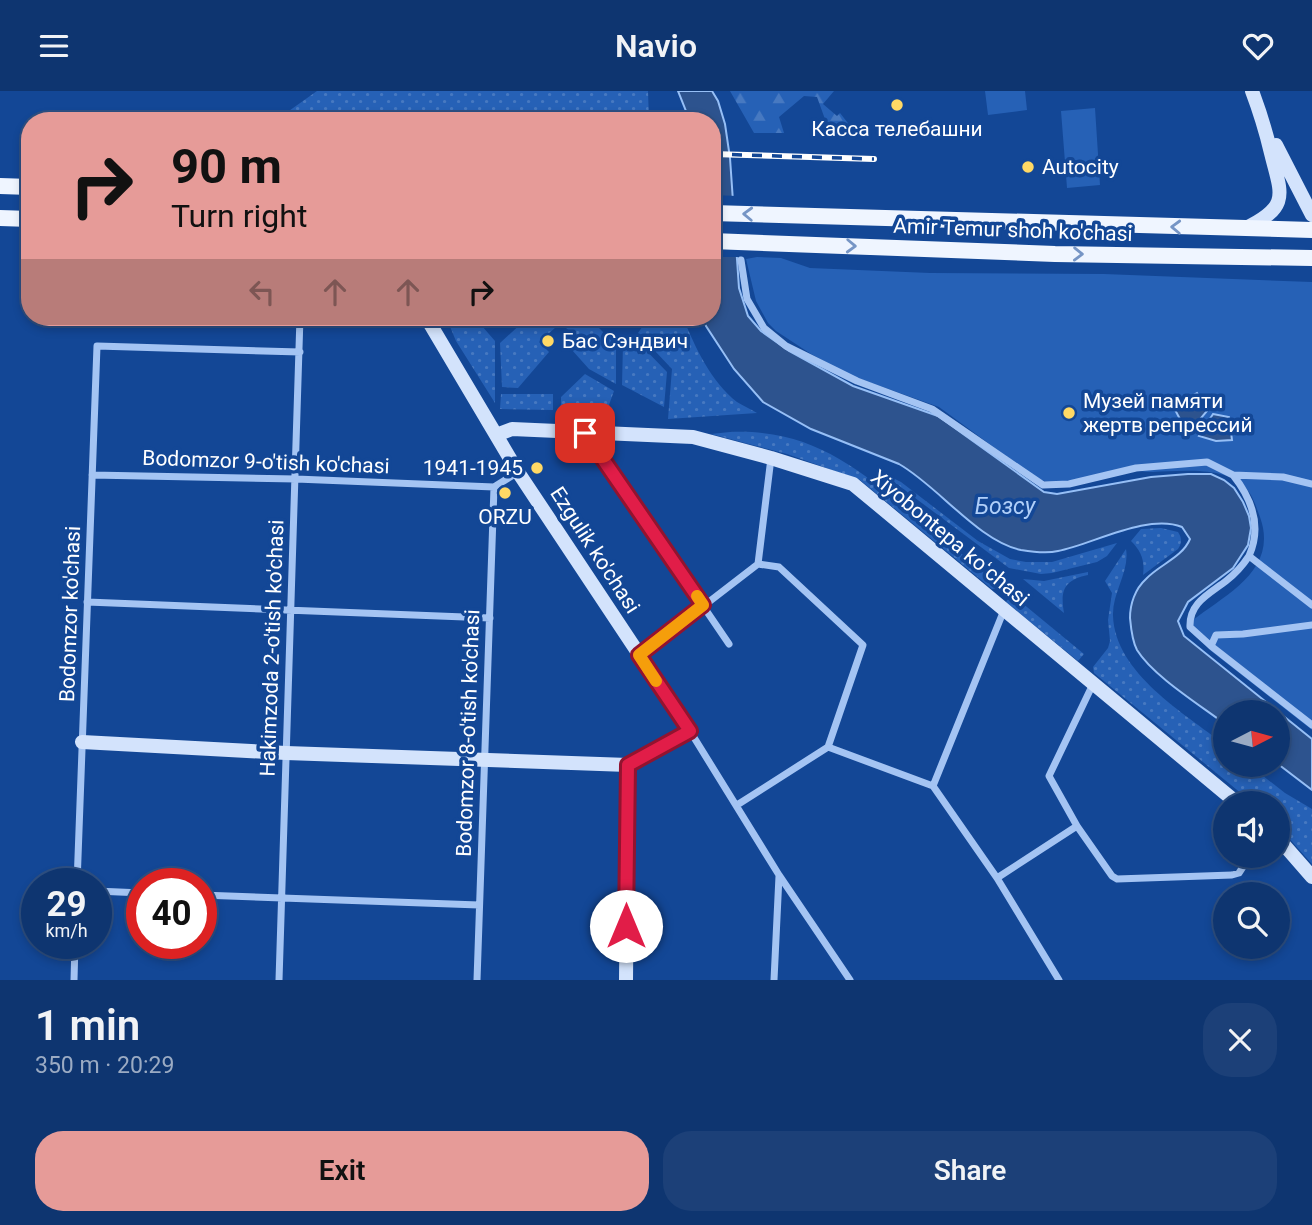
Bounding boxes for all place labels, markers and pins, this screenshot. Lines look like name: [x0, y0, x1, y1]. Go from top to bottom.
marker: Касса телебашни: [889, 97, 905, 113]
place label: Касса телебашни: [811, 117, 983, 141]
place label: Autocity: [1042, 155, 1119, 179]
marker: Autocity: [1020, 159, 1036, 175]
place label: Бас Сэндвич: [562, 329, 688, 353]
marker: Бас Сэндвич: [540, 333, 556, 349]
place label: Музей памяти жертв репрессий: [1083, 389, 1253, 437]
pin: [555, 403, 615, 463]
marker: Музей памяти жертв репрессий: [1061, 405, 1077, 421]
place label: 1941-1945: [423, 456, 523, 480]
marker: 1941-1945: [529, 460, 545, 476]
marker: ORZU: [497, 485, 513, 501]
place label: ORZU: [478, 505, 532, 529]

